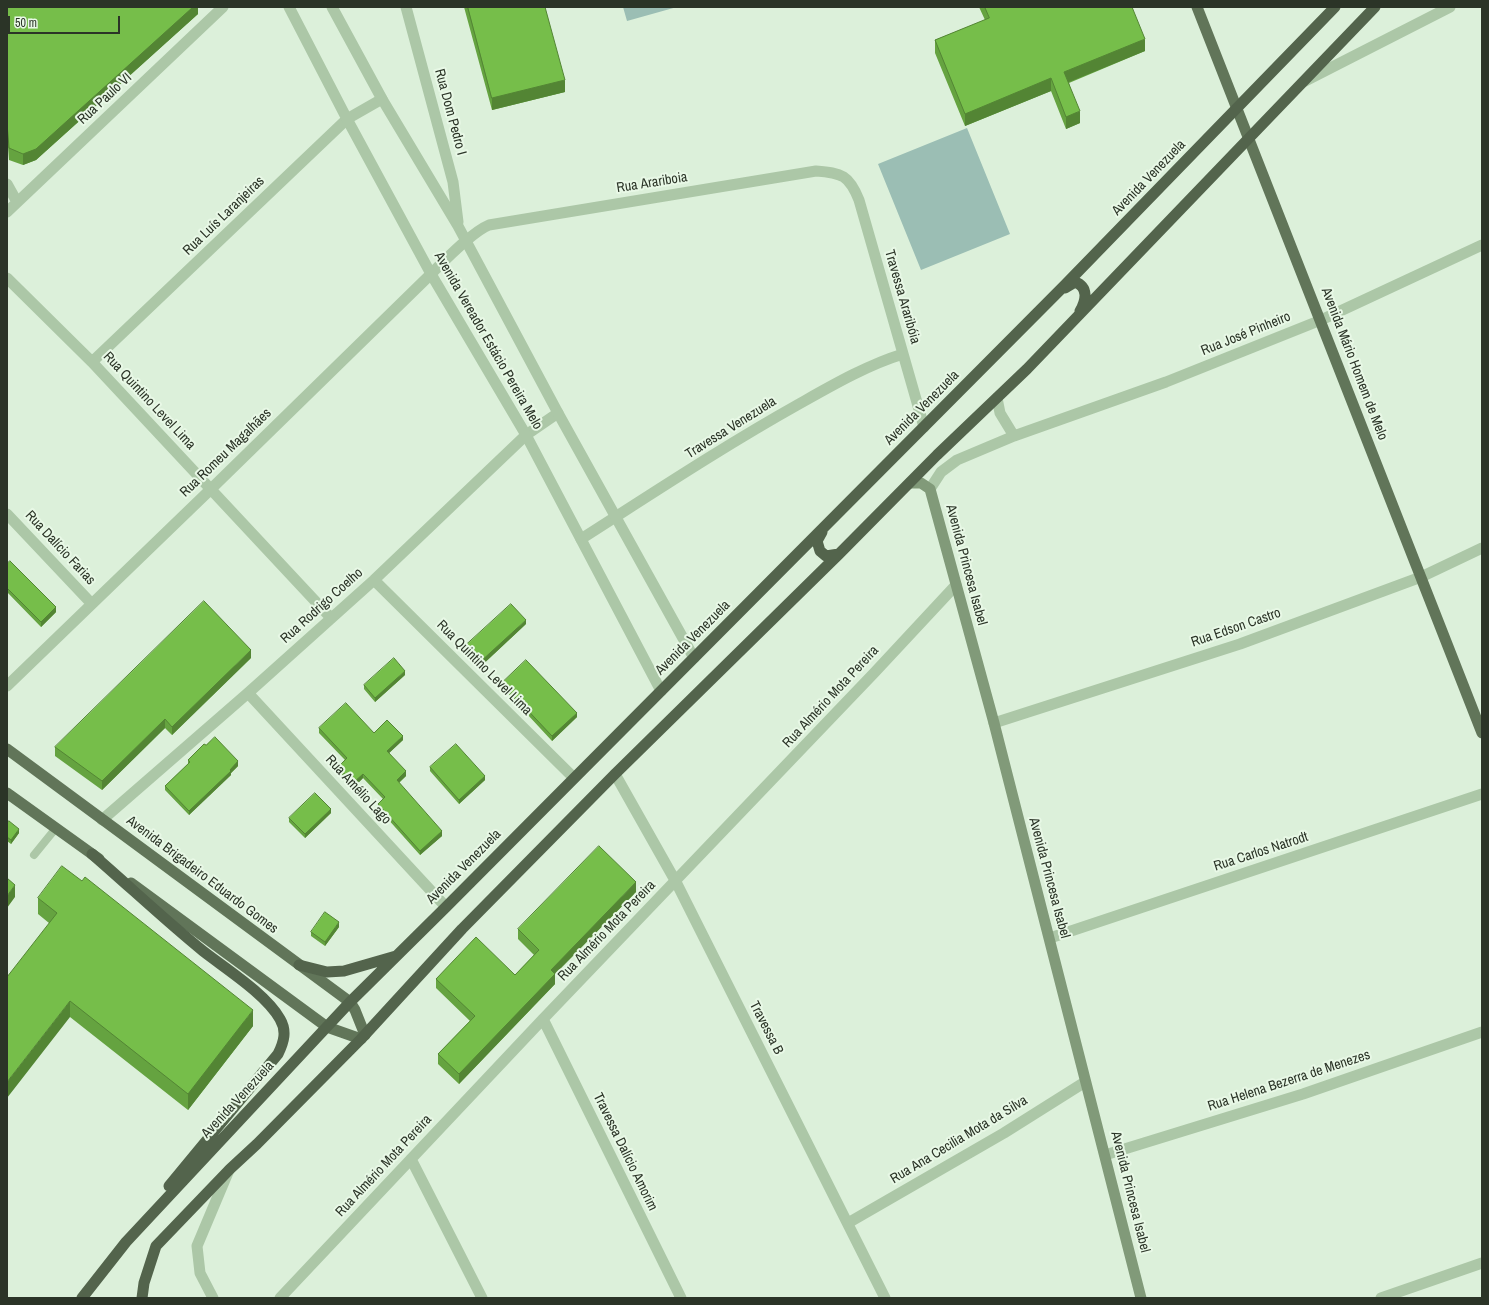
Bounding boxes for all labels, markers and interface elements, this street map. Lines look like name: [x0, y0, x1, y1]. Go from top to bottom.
scale bar: [10, 8, 122, 34]
text: 50 m: [15, 15, 37, 31]
street label: Rua Dom Pedro I: [430, 67, 470, 157]
street label: Rua Paulo VI: [75, 70, 135, 128]
street label: Avenida Venezuela: [1109, 137, 1189, 219]
street label: Rua Arariboia: [615, 169, 689, 197]
street label: Rua Luís Laranjeiras: [180, 173, 268, 259]
street label: Travessa Araribóia: [881, 248, 923, 346]
street label: Avenida Vereador Estácio Pereira Melo: [430, 249, 546, 433]
street label: Avenida Mário Homem de Melo: [1317, 285, 1391, 443]
street label: Rua José Pinheiro: [1199, 308, 1293, 360]
street label: Rua Quintino Level Lima: [99, 349, 199, 453]
street label: Avenida Venezuela: [881, 367, 963, 449]
street label: Travessa Venezuela: [683, 393, 779, 463]
street label: Rua Romeu Magalhães: [177, 405, 275, 501]
street label: Avenida Princesa Isabel: [942, 503, 990, 627]
street label: Rua Dalício Farias: [21, 507, 99, 589]
street label: Rua Rodrigo Coelho: [277, 565, 367, 647]
street label: Avenida Venezuela: [652, 597, 734, 679]
street label: Rua Edson Castro: [1189, 605, 1283, 651]
street label: Rua Quintino Level Lima: [433, 617, 535, 719]
street label: Rua Almério Mota Pereira: [779, 643, 883, 751]
street label: Rua Amélio Lago: [322, 752, 394, 828]
street label: Avenida Brigadeiro Eduardo Gomes: [123, 812, 281, 938]
street label: Avenida Princesa Isabel: [1025, 816, 1073, 940]
street label: Avenida Venezuela: [423, 826, 505, 908]
street label: Rua Carlos Natrodt: [1212, 829, 1310, 875]
street label: Rua Almério Mota Pereira: [555, 877, 659, 985]
street label: Travessa B: [745, 999, 787, 1057]
street label: Rua Helena Bezerra de Menezes: [1206, 1047, 1372, 1115]
street label: Avenida Venezuela: [198, 1058, 278, 1142]
street label: Travessa Dalício Amorim: [589, 1090, 661, 1214]
street label: Rua Ana Cecilia Mota da Silva: [887, 1092, 1031, 1188]
street label: Rua Almério Mota Pereira: [332, 1112, 436, 1220]
street label: Avenida Princesa Isabel: [1107, 1130, 1153, 1254]

